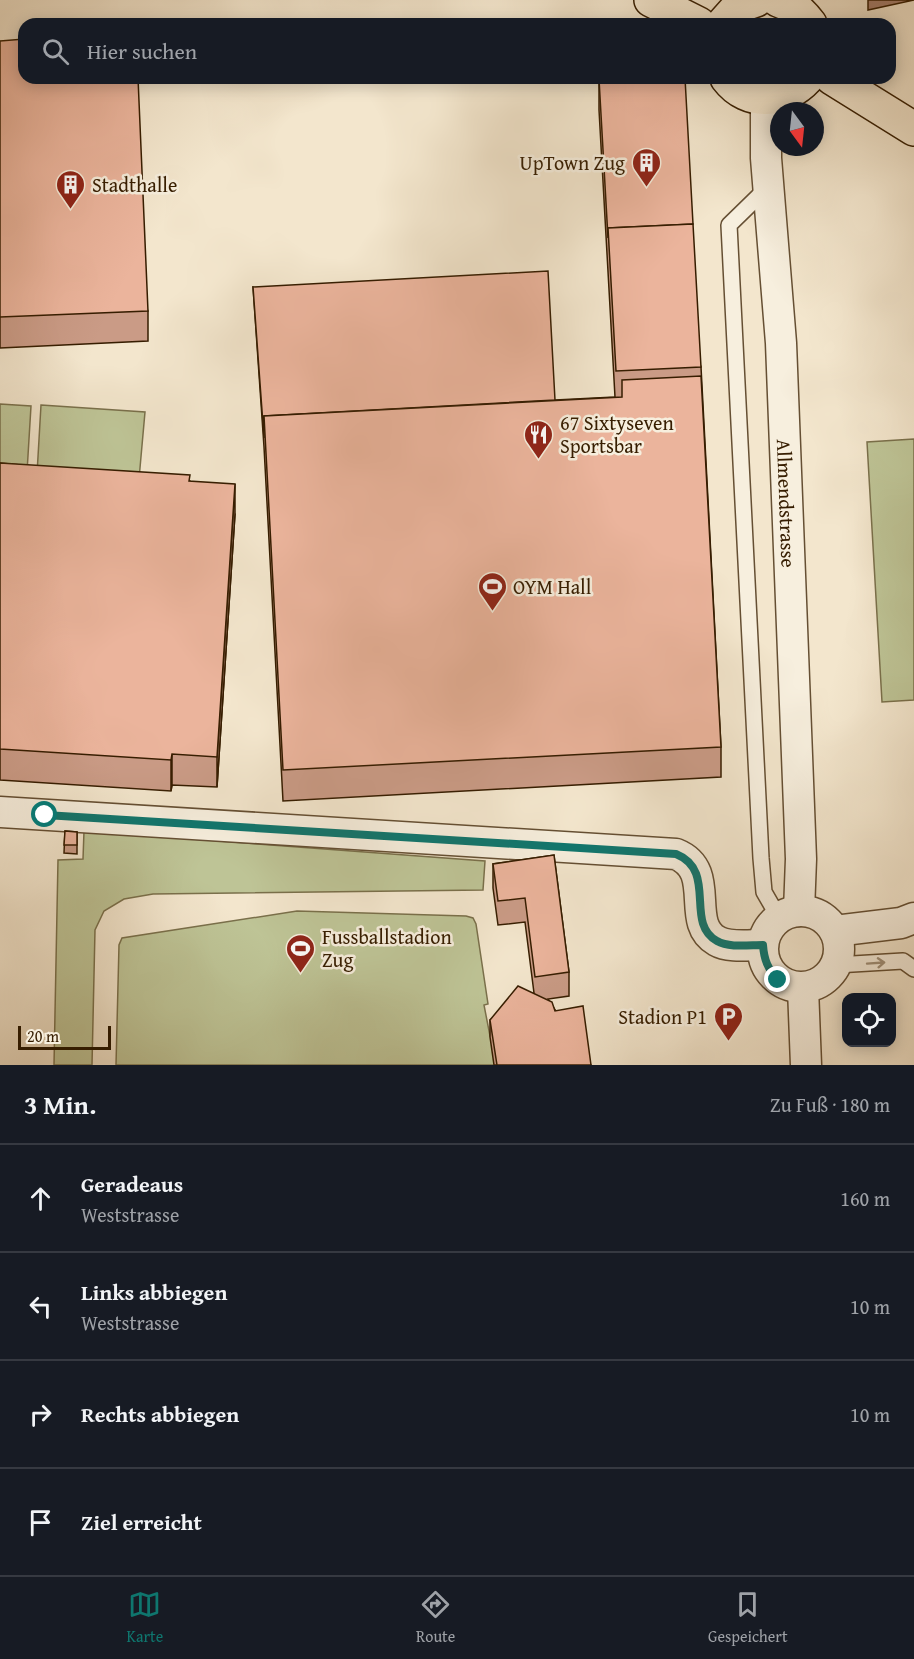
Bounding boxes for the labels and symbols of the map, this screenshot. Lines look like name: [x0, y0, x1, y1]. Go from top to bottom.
north arrow: [770, 102, 824, 156]
building icon: UpTown Zug: [630, 146, 662, 188]
place label: UpTown Zug: [519, 148, 625, 177]
building icon: Stadthalle: [55, 168, 87, 210]
place label: Stadthalle: [92, 170, 177, 199]
place label: 67 Sixtyseven Sportsbar: [560, 408, 674, 460]
restaurant icon: 67 Sixtyseven Sportsbar: [523, 418, 555, 460]
street label: Allmendstrasse: [770, 438, 804, 568]
sports icon: OYM Hall: [476, 570, 508, 612]
place label: OYM Hall: [513, 572, 592, 601]
route start: [31, 801, 57, 827]
place label: Fussballstadion Zug: [322, 922, 452, 974]
sports icon: Fussballstadion Zug: [285, 932, 317, 974]
one-way arrow: [866, 957, 886, 968]
route end: [764, 966, 790, 992]
parking icon: Stadion P1: [712, 1000, 744, 1042]
place label: Stadion P1: [618, 1002, 707, 1031]
scale bar: [18, 1023, 111, 1050]

